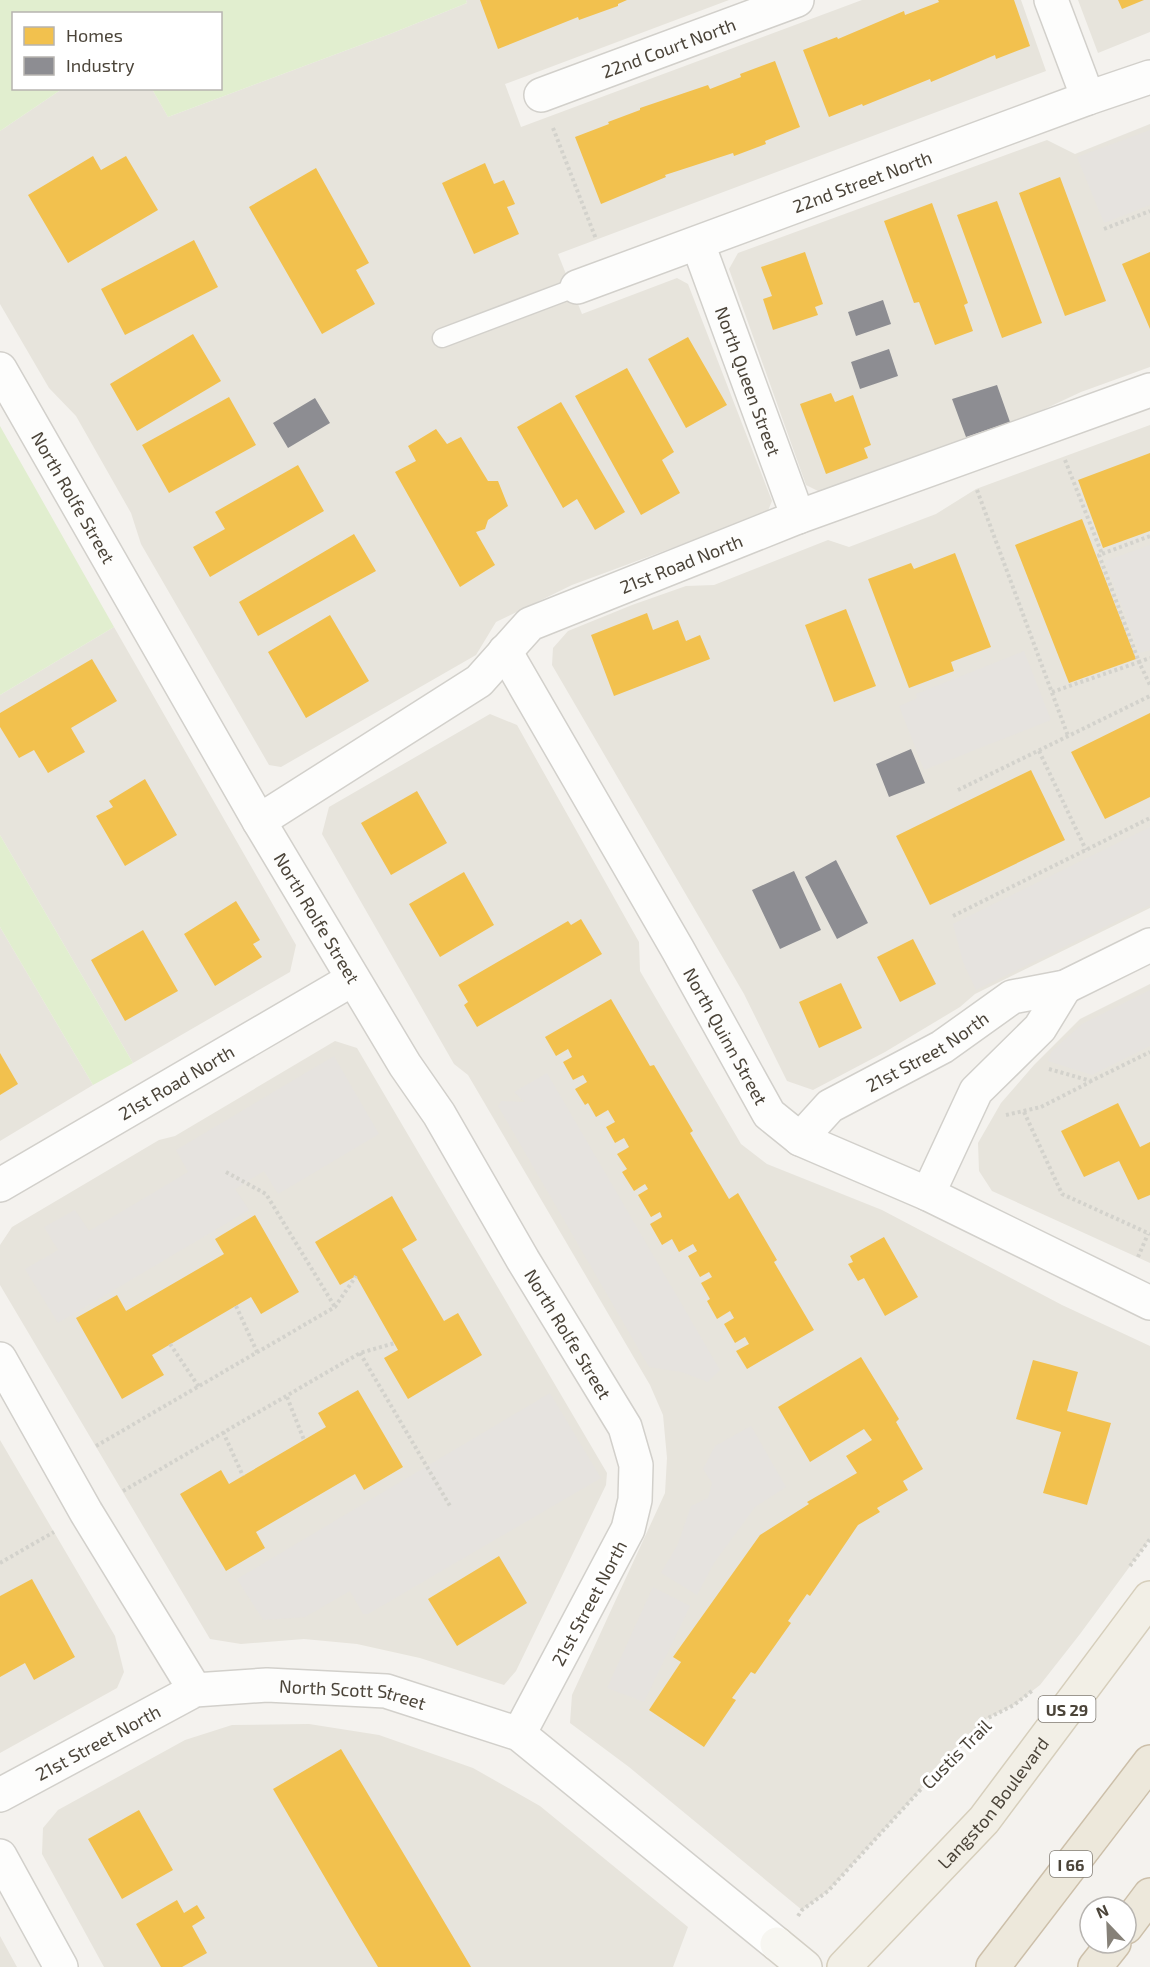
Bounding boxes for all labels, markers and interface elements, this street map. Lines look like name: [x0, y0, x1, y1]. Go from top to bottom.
legend: [12, 12, 222, 90]
street label: 22nd Court North: [598, 13, 739, 83]
text: Homes: [66, 24, 123, 46]
text: Industry: [66, 54, 135, 76]
street label: 22nd Street North: [790, 146, 935, 217]
street label: North Queen Street: [711, 303, 786, 459]
street label: North Rolfe Street: [27, 428, 120, 567]
street label: 21st Road North: [617, 529, 746, 598]
street label: North Rolfe Street: [269, 849, 365, 987]
street label: North Quinn Street: [679, 964, 773, 1109]
street label: 21st Street North: [862, 1007, 993, 1096]
street label: 21st Road North: [114, 1040, 238, 1125]
street label: North Rolfe Street: [520, 1265, 616, 1403]
street label: 21st Street North: [547, 1537, 631, 1669]
street label: North Scott Street: [279, 1675, 429, 1714]
road number: US 29: [1038, 1696, 1096, 1722]
street label: 21st Street North: [31, 1700, 164, 1785]
street label: Custis Trail: [917, 1714, 996, 1793]
street label: Langston Boulevard: [933, 1733, 1053, 1873]
road number: I 66: [1050, 1851, 1092, 1877]
north arrow: [1078, 1895, 1138, 1955]
text: N: [1093, 1900, 1111, 1922]

